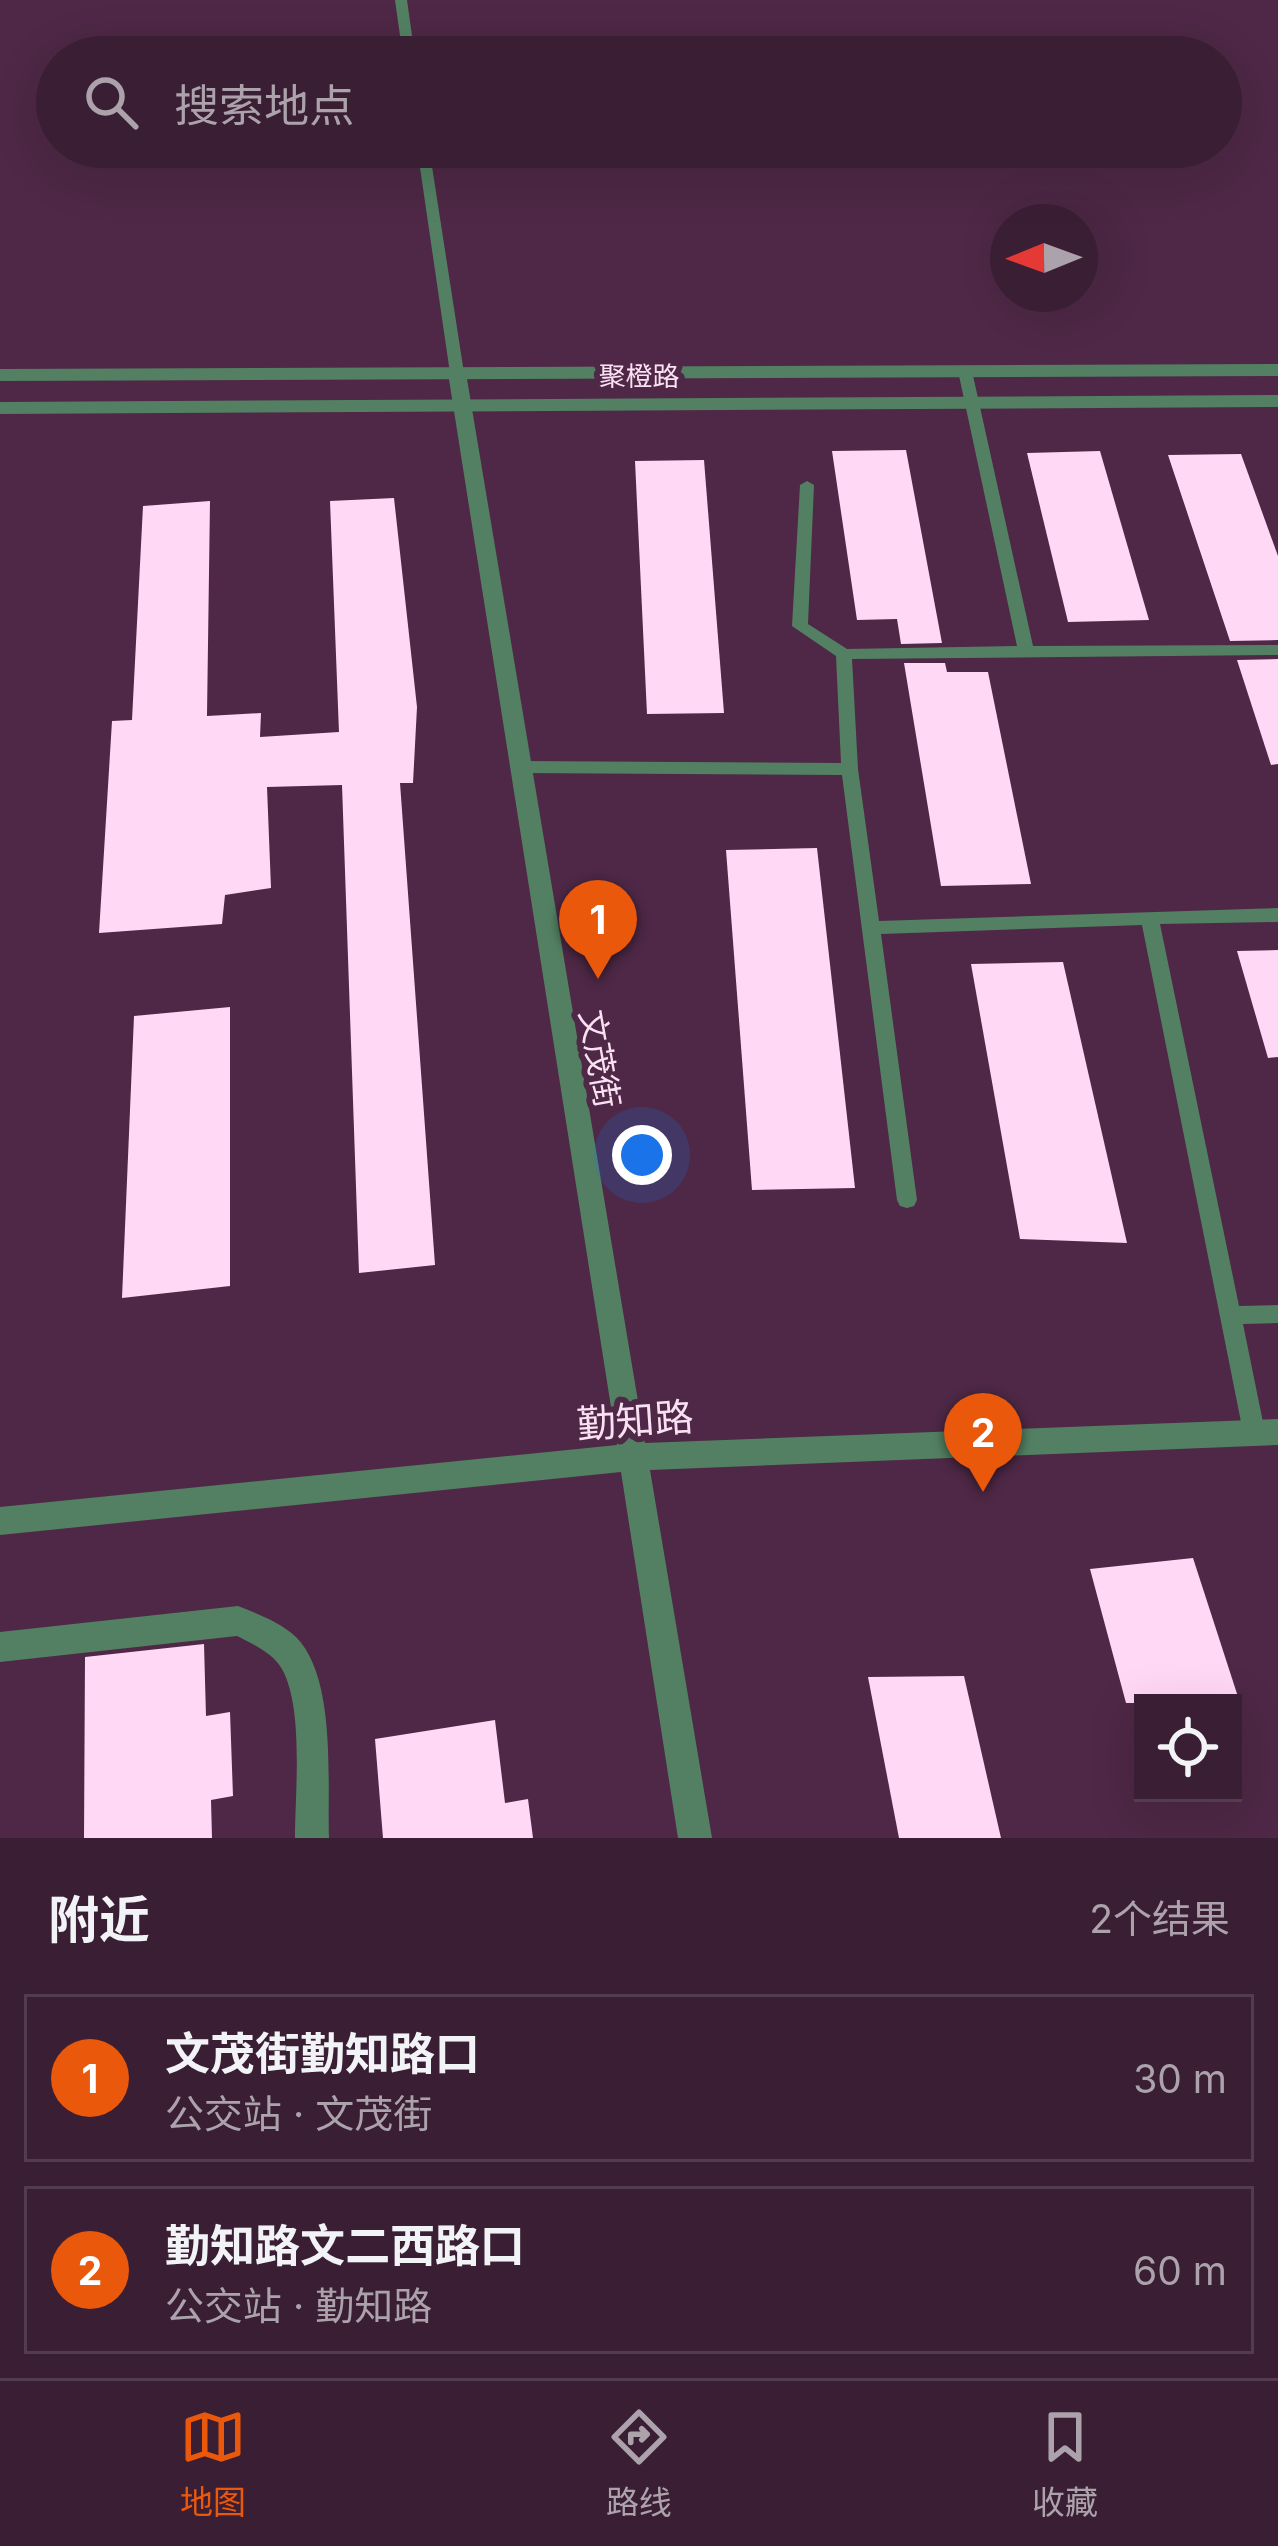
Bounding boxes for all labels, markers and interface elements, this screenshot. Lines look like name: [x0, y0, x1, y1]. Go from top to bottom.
search box: [36, 36, 1242, 168]
icon: search: [78, 69, 144, 135]
text: 搜索地点: [174, 78, 354, 133]
north arrow: [990, 204, 1098, 312]
street label: 聚橙路: [599, 360, 680, 393]
pin: 1: [559, 880, 637, 979]
street label: 文茂街: [572, 1007, 628, 1111]
your location: [612, 1125, 672, 1185]
street label: 勤知路: [575, 1392, 695, 1448]
pin: 2: [944, 1393, 1022, 1492]
map controls: [1134, 1694, 1242, 1802]
button: locate: [1134, 1694, 1242, 1802]
text: 附近: [48, 1889, 150, 1950]
text: 2个结果: [1089, 1895, 1230, 1942]
text: 文茂街勤知路口: [165, 2026, 480, 2081]
text: 1: [82, 2055, 98, 2102]
text: 30 m: [1133, 2055, 1227, 2102]
text: 公交站 · 文茂街: [165, 2090, 432, 2137]
text: 勤知路文二西路口: [165, 2218, 525, 2273]
text: 2: [78, 2247, 102, 2294]
text: 60 m: [1133, 2247, 1227, 2294]
text: 公交站 · 勤知路: [165, 2282, 432, 2329]
tab: 地图: [180, 2404, 246, 2524]
tab: 路线: [606, 2404, 672, 2524]
tab: 收藏: [1032, 2404, 1098, 2524]

